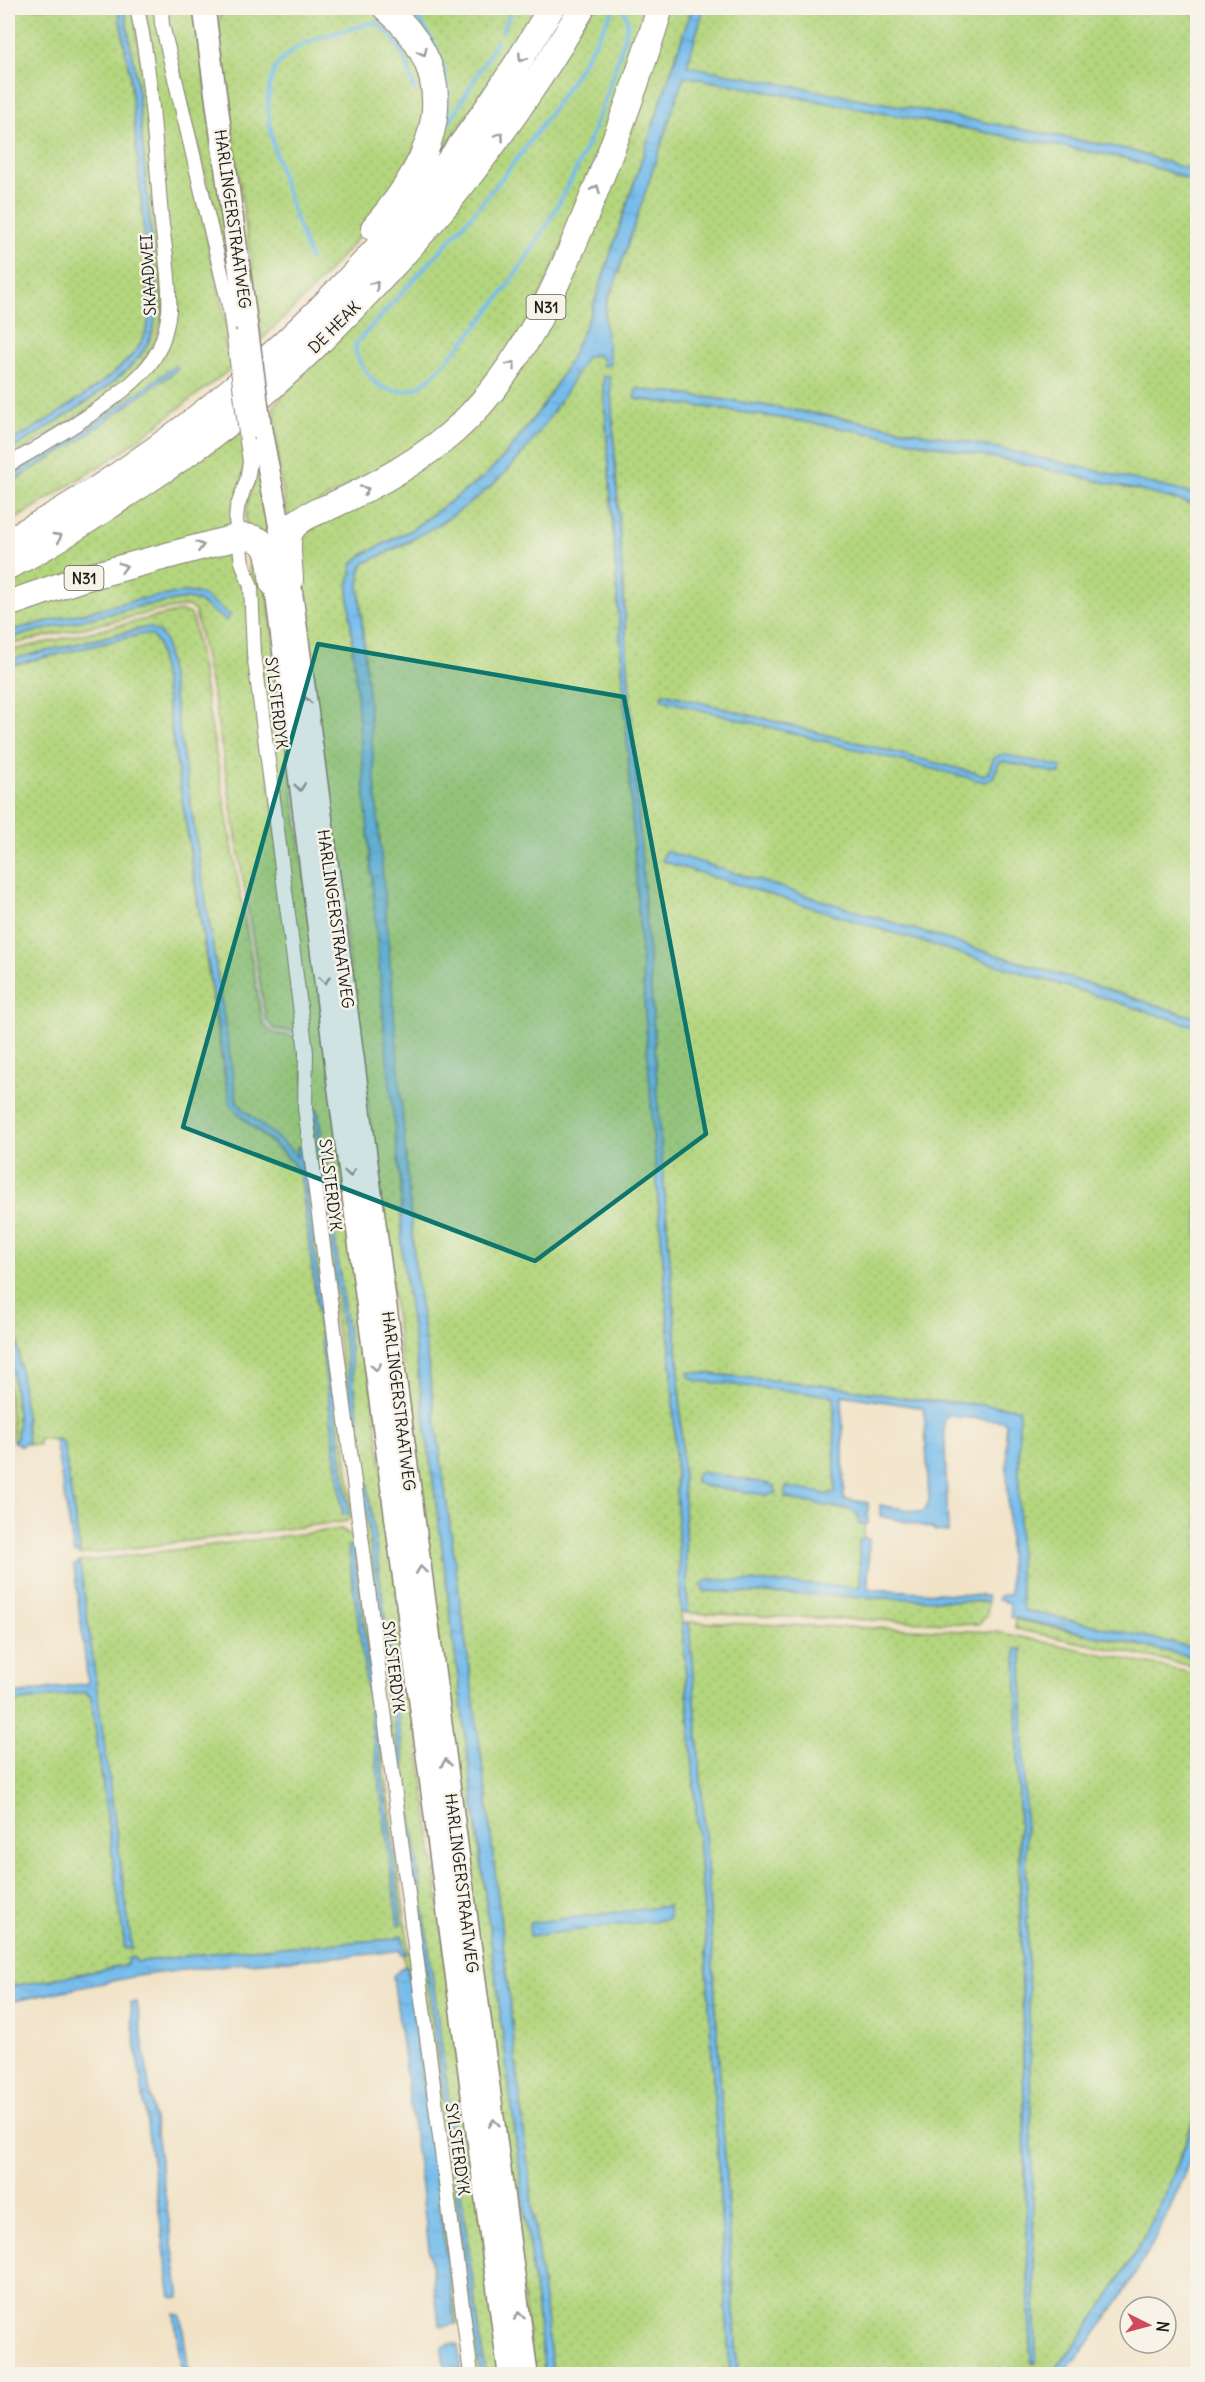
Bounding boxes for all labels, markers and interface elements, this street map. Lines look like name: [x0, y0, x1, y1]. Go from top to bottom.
one-way arrow: [416, 45, 428, 56]
one-way arrow: [517, 52, 529, 62]
street label: HARLINGERSTRAATWEG: [211, 128, 255, 310]
one-way arrow: [493, 132, 504, 143]
one-way arrow: [589, 184, 601, 195]
street label: SKAADWEI: [136, 234, 160, 316]
one-way arrow: [368, 282, 379, 292]
road number: N31: [526, 295, 566, 319]
street label: DE HEAK: [304, 297, 364, 357]
one-way arrow: [505, 360, 516, 371]
one-way arrow: [359, 485, 370, 497]
one-way arrow: [52, 533, 62, 545]
one-way arrow: [195, 541, 205, 554]
one-way arrow: [117, 562, 128, 574]
road number: N31: [64, 566, 104, 590]
street label: SYLSTERDYK: [261, 656, 293, 751]
one-way arrow: [301, 696, 313, 706]
one-way arrow: [293, 782, 305, 791]
street label: HARLINGERSTRAATWEG: [314, 828, 358, 1010]
one-way arrow: [318, 975, 330, 985]
street label: SYLSTERDYK: [315, 1138, 347, 1233]
one-way arrow: [344, 1169, 356, 1178]
street label: HARLINGERSTRAATWEG: [378, 1310, 420, 1492]
one-way arrow: [370, 1362, 382, 1371]
one-way arrow: [415, 1565, 428, 1574]
street label: SYLSTERDYK: [378, 1620, 410, 1715]
one-way arrow: [441, 1759, 453, 1768]
street label: HARLINGERSTRAATWEG: [441, 1792, 483, 1974]
street label: SYLSTERDYK: [442, 2102, 474, 2197]
one-way arrow: [488, 2119, 500, 2128]
north arrow: [1118, 2295, 1178, 2355]
one-way arrow: [513, 2312, 526, 2321]
text: N: [1152, 2320, 1173, 2333]

